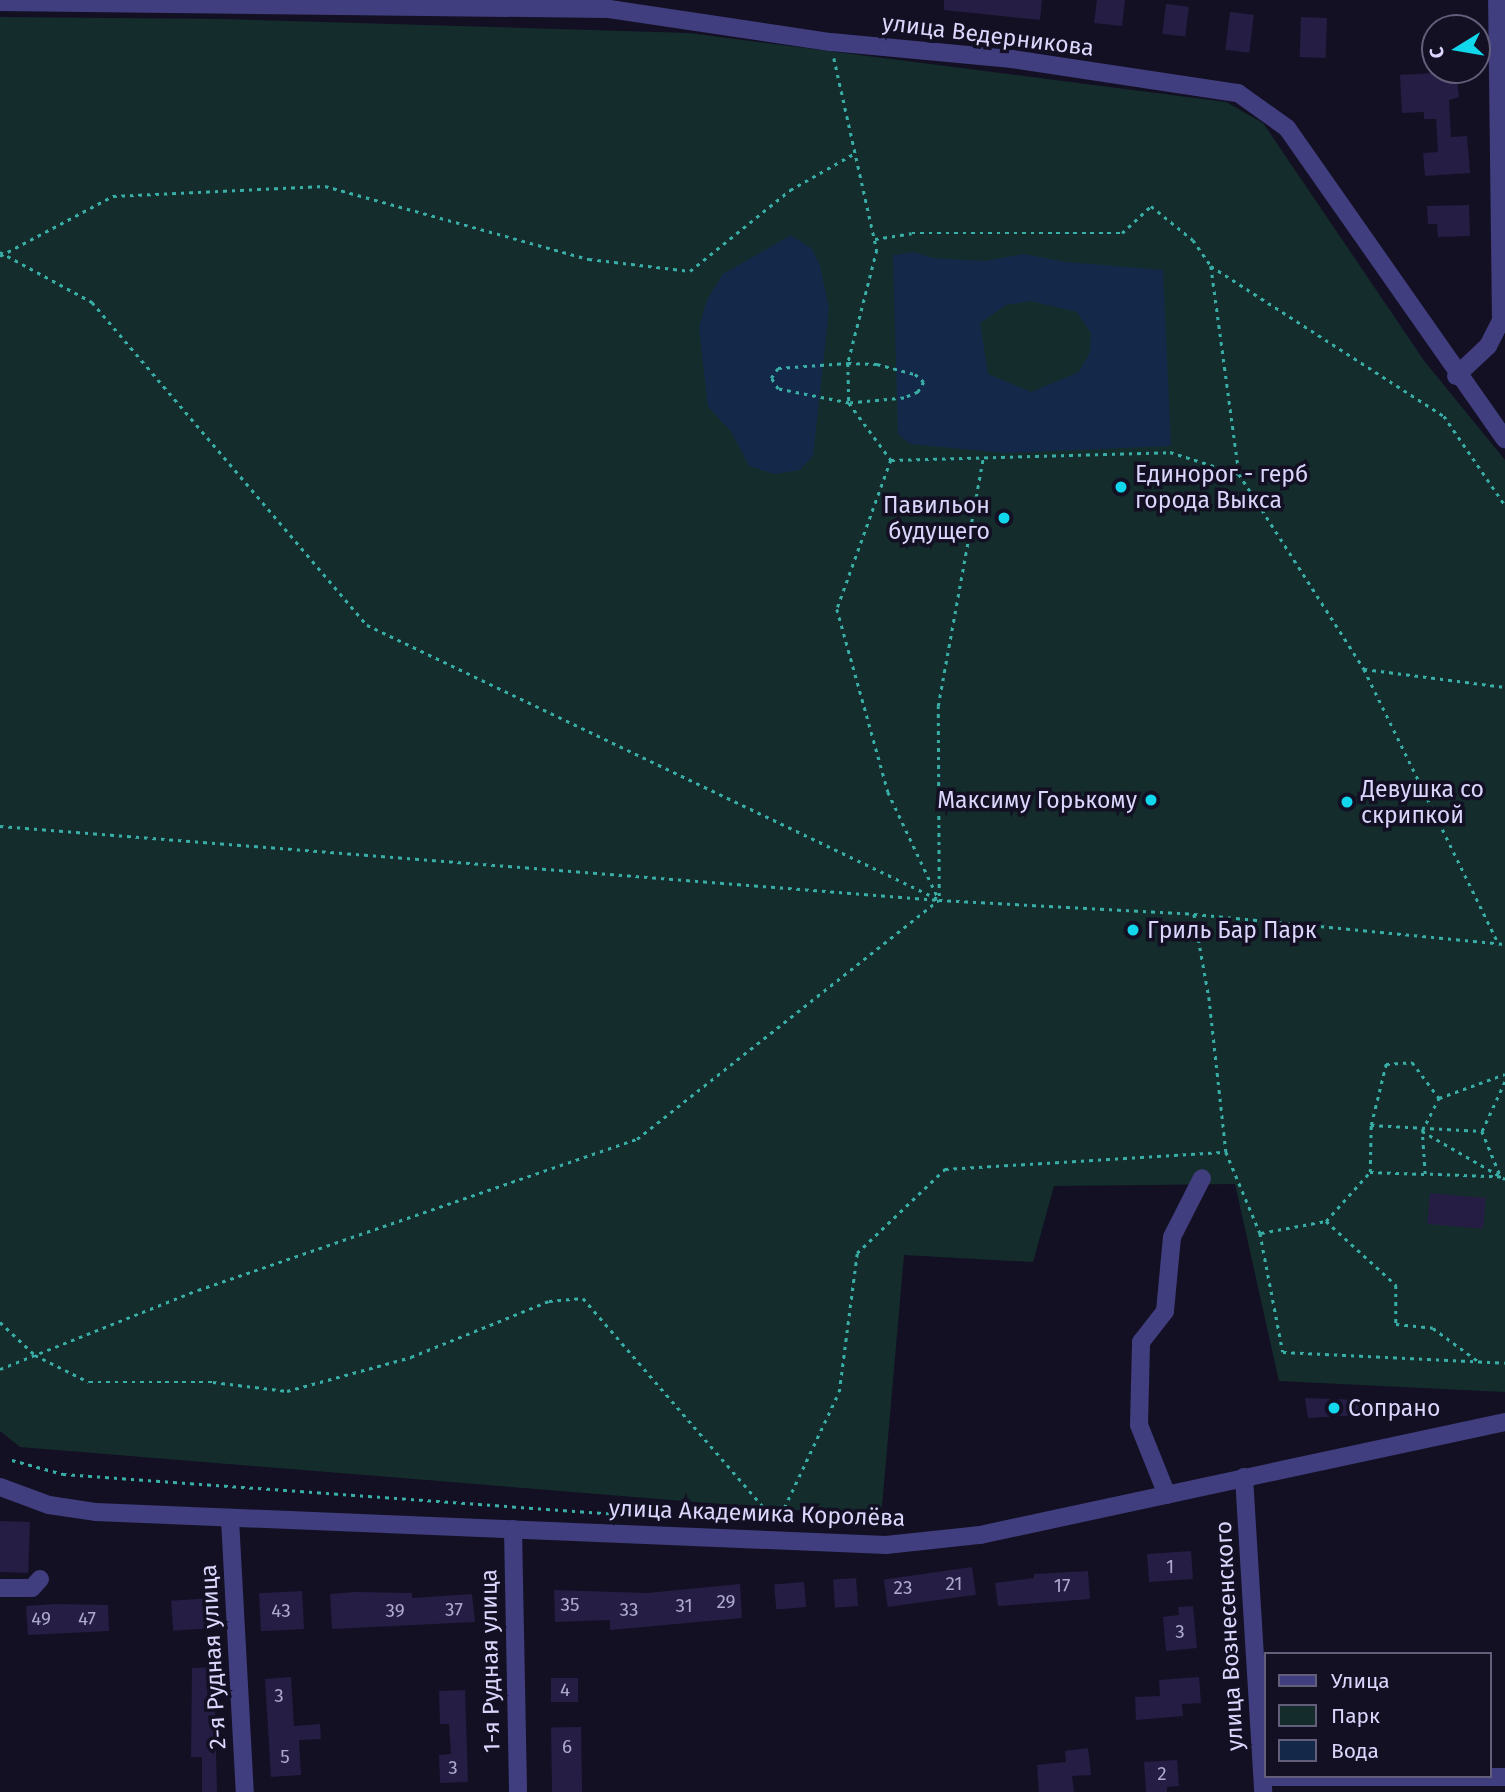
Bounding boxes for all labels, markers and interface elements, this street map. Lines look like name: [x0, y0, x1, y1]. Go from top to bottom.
street label: улица Ведерникова: [880, 8, 1096, 62]
north arrow: [1421, 14, 1491, 84]
text: С: [1425, 45, 1449, 60]
place label: Единорог - герб города Выкса: [1135, 460, 1308, 514]
marker: Единорог - герб города Выкса: [1113, 479, 1129, 495]
place label: Павильон будущего: [883, 491, 990, 545]
marker: Павильон будущего: [996, 510, 1012, 526]
place label: Девушка со скрипкой: [1361, 775, 1484, 829]
place label: Максиму Горькому: [937, 786, 1137, 814]
marker: Максиму Горькому: [1143, 792, 1159, 808]
marker: Девушка со скрипкой: [1339, 794, 1355, 810]
place label: Гриль Бар Парк: [1147, 916, 1317, 944]
marker: Гриль Бар Парк: [1125, 922, 1141, 938]
place label: Сопрано: [1348, 1394, 1440, 1422]
marker: Сопрано: [1326, 1400, 1342, 1416]
street label: улица Академика Королёва: [608, 1494, 906, 1532]
street label: улица Вознесенского: [1209, 1520, 1249, 1752]
house number: 1: [1166, 1556, 1174, 1578]
street label: 2-я Рудная улица: [194, 1564, 232, 1750]
street label: 1-я Рудная улица: [475, 1569, 505, 1753]
house number: 21: [945, 1573, 963, 1595]
house number: 17: [1054, 1575, 1070, 1597]
house number: 23: [894, 1577, 912, 1599]
house number: 29: [716, 1591, 736, 1613]
house number: 35: [561, 1594, 579, 1616]
house number: 31: [675, 1595, 693, 1617]
house number: 37: [445, 1599, 463, 1621]
house number: 33: [620, 1599, 638, 1621]
house number: 43: [271, 1600, 291, 1622]
house number: 39: [385, 1600, 405, 1622]
house number: 49: [31, 1608, 51, 1630]
house number: 47: [78, 1608, 96, 1630]
house number: 3: [1175, 1621, 1185, 1643]
legend: [1264, 1652, 1491, 1778]
text: Улица: [1331, 1668, 1390, 1694]
house number: 4: [560, 1679, 570, 1701]
house number: 3: [274, 1685, 284, 1707]
text: Парк: [1331, 1703, 1380, 1729]
house number: 6: [562, 1736, 572, 1758]
text: Вода: [1331, 1738, 1379, 1764]
house number: 5: [280, 1746, 290, 1768]
house number: 3: [448, 1757, 458, 1779]
house number: 2: [1157, 1763, 1167, 1785]

